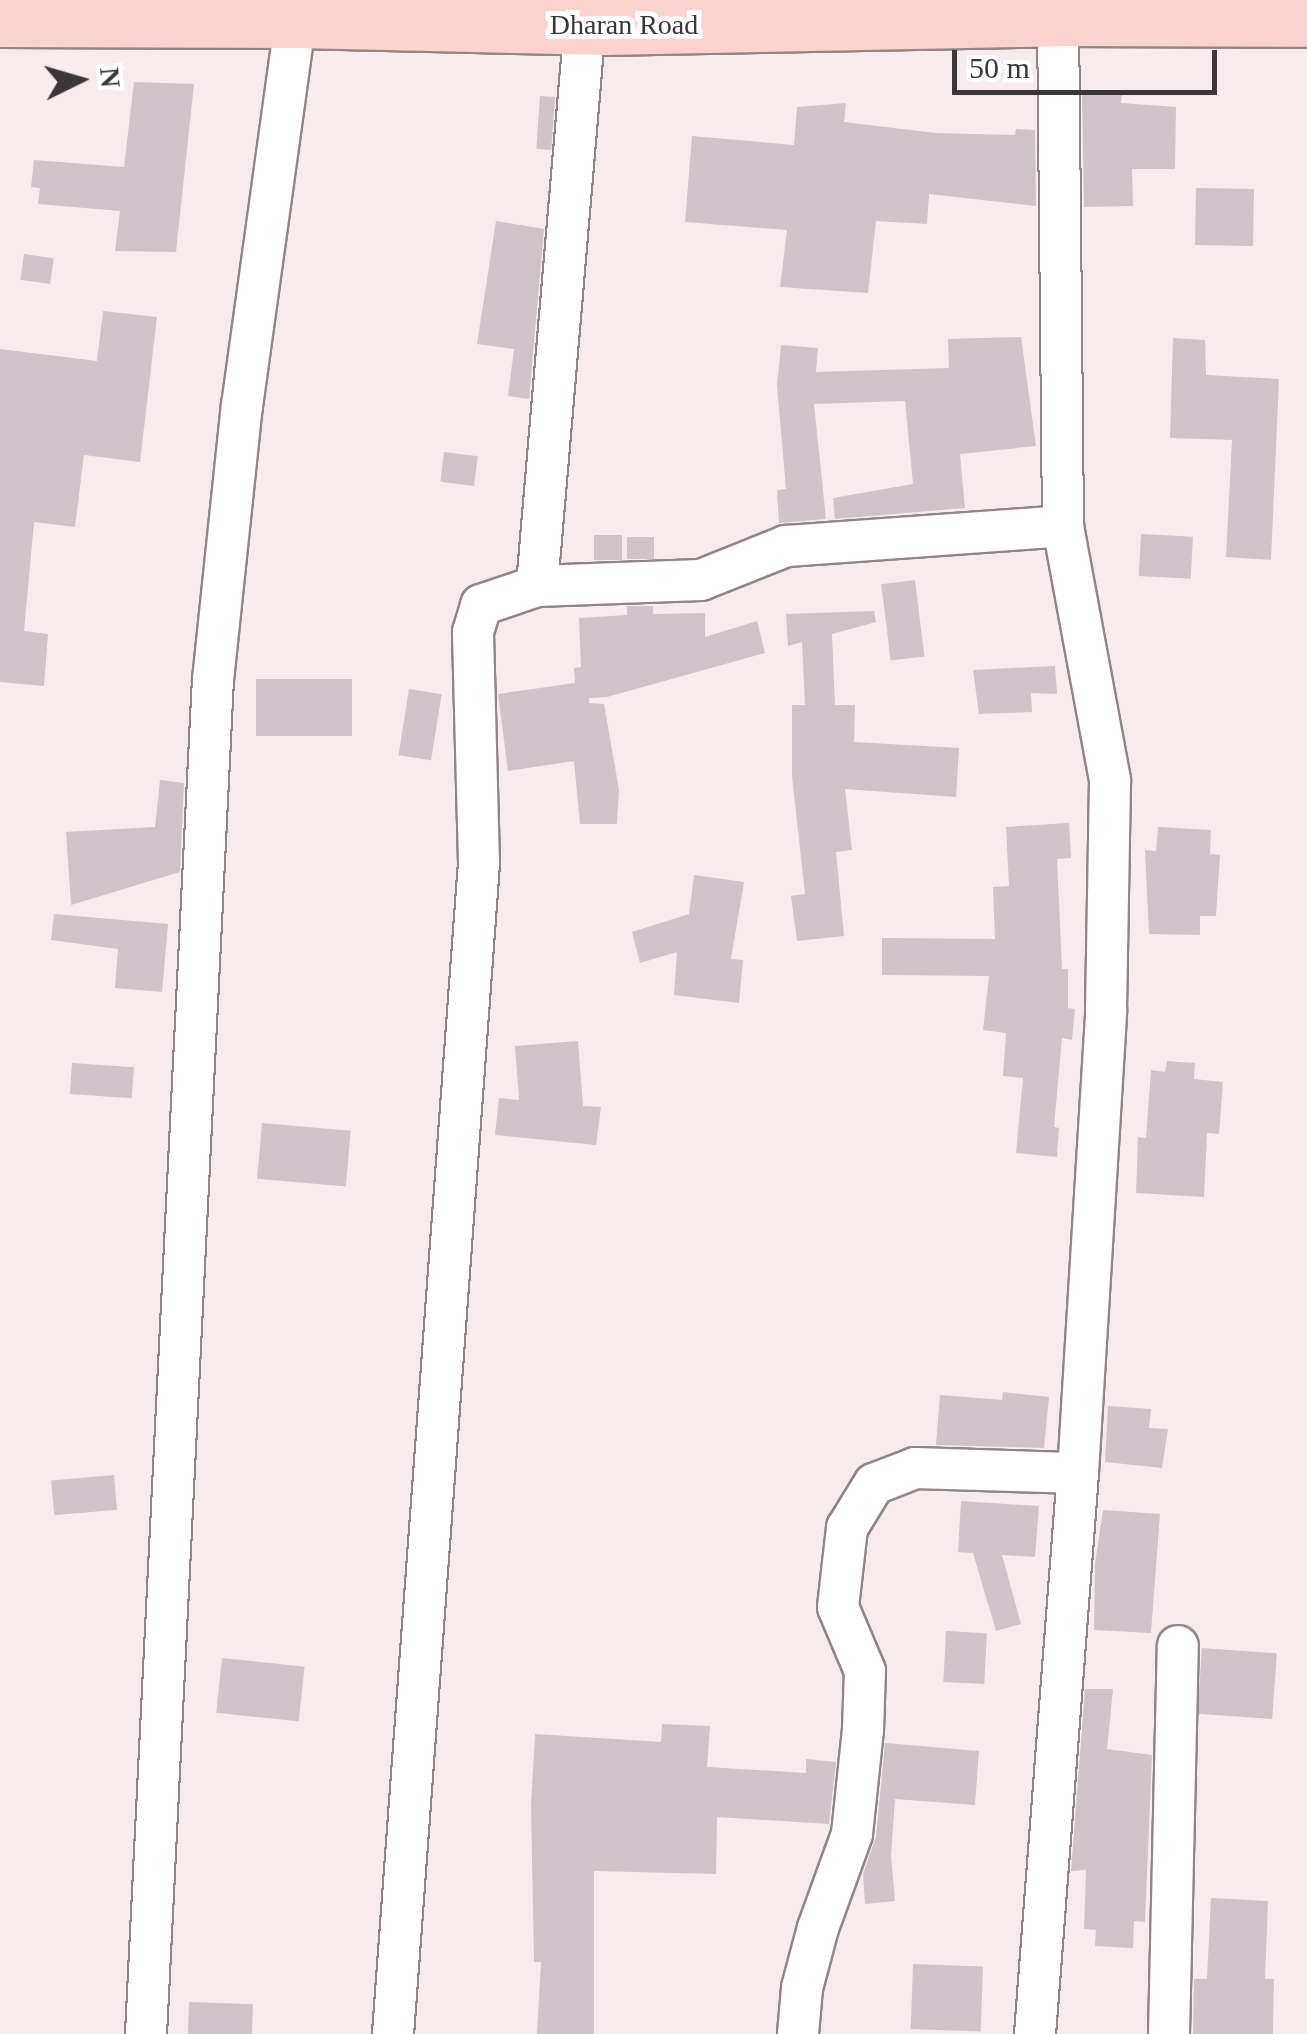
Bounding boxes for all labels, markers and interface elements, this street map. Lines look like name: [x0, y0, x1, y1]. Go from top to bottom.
street label: Dharan Road: [550, 8, 698, 42]
north arrow: [30, 30, 130, 130]
scale bar: [957, 30, 1222, 92]
text: 50 m: [969, 51, 1030, 84]
text: N: [94, 66, 127, 89]

